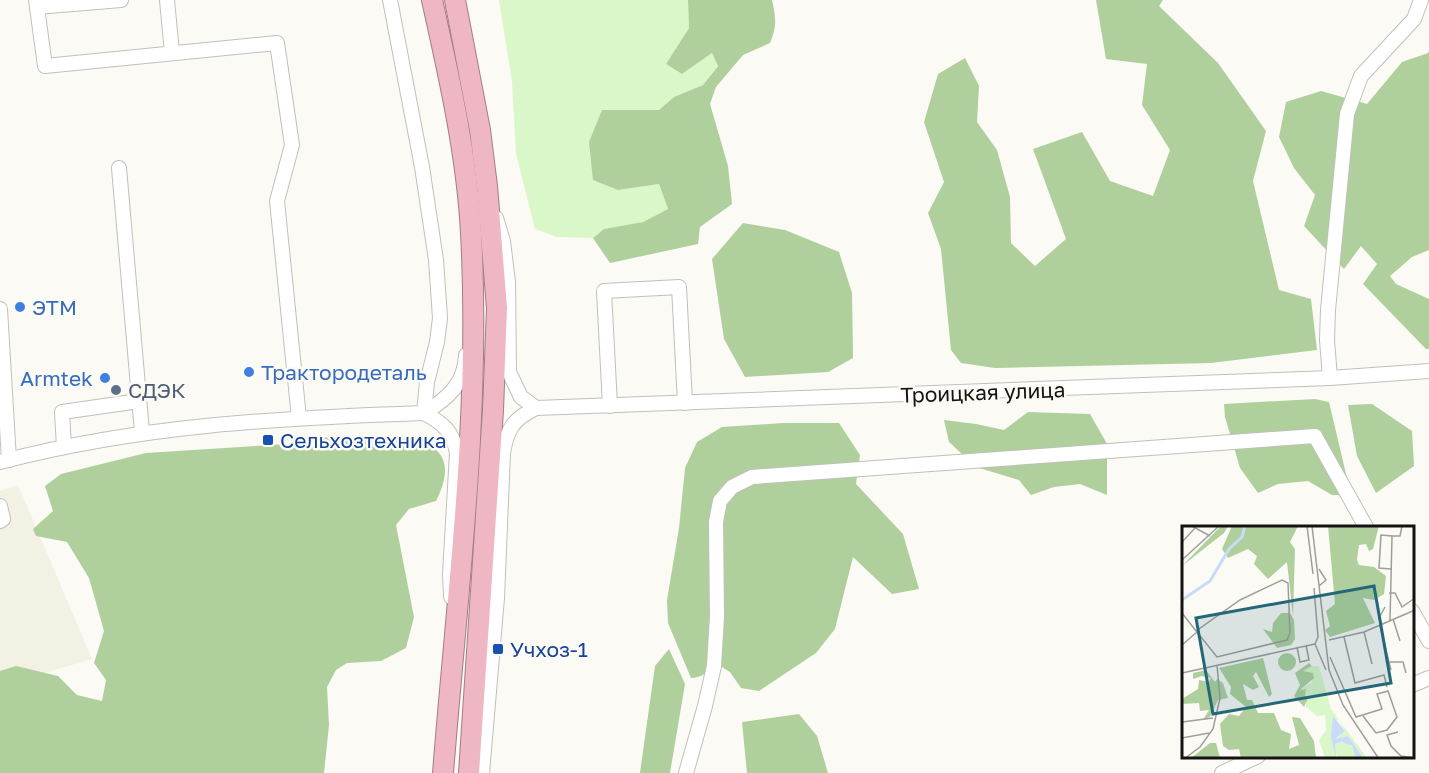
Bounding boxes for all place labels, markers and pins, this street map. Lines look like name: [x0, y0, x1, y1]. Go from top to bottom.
place label: ЭТМ: [32, 294, 77, 320]
marker: ЭТМ: [13, 300, 27, 314]
place label: Трактородеталь: [261, 359, 427, 385]
place label: Armtek: [20, 365, 93, 391]
marker: Трактородеталь: [242, 365, 256, 379]
marker: Armtek: [98, 371, 112, 385]
place label: СДЭК: [128, 377, 186, 403]
marker: СДЭК: [109, 383, 123, 397]
place label: Сельхозтехника: [280, 427, 447, 453]
marker: Сельхозтехника: [261, 433, 275, 447]
place label: Учхоз-1: [510, 636, 588, 662]
marker: Учхоз-1: [491, 642, 505, 656]

